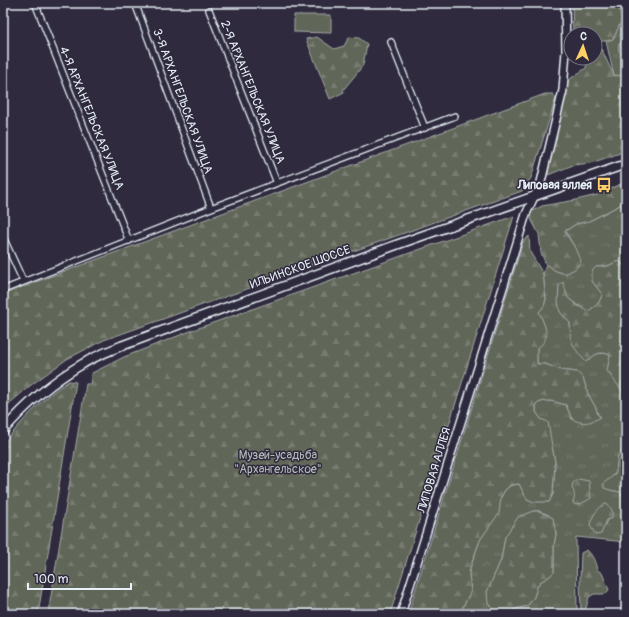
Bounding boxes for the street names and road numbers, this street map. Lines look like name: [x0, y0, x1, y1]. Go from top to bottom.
street label: 2-Я АРХАНГЕЛЬСКАЯ УЛИЦА: [217, 18, 288, 166]
street label: 3-Я АРХАНГЕЛЬСКАЯ УЛИЦА: [149, 27, 216, 176]
street label: 4-Я АРХАНГЕЛЬСКАЯ УЛИЦА: [56, 44, 127, 192]
street label: ИЛЬИНСКОЕ ШОССЕ: [248, 242, 352, 293]
street label: ЛИПОВАЯ АЛЛЕЯ: [414, 425, 455, 516]

